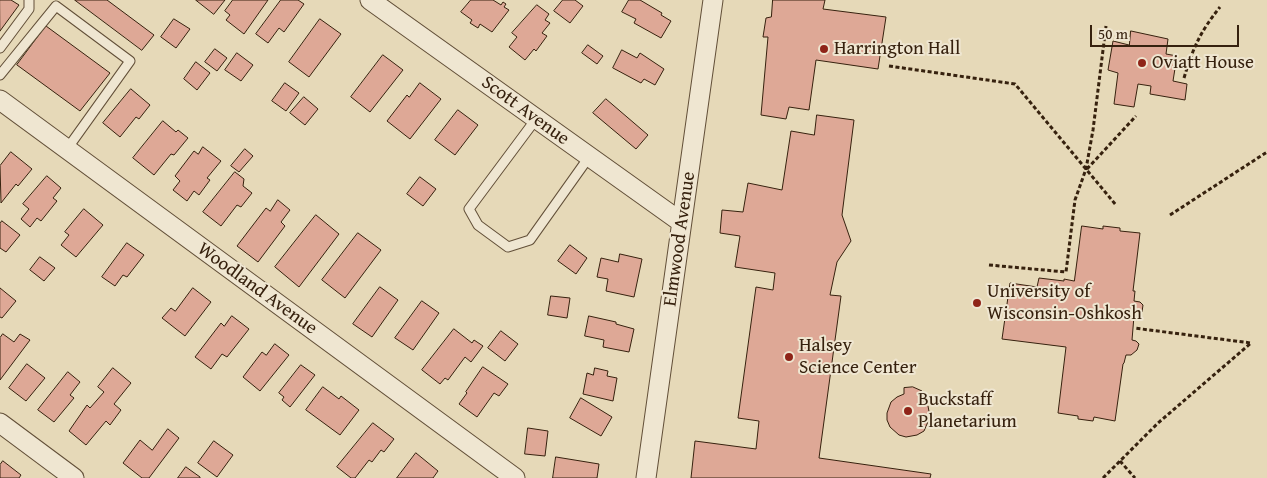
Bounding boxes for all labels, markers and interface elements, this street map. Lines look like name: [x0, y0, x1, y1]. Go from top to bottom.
scale bar: [1092, 15, 1241, 47]
text: 50 m: [1098, 23, 1128, 44]
place label: Harrington Hall: [834, 38, 960, 60]
marker: Harrington Hall: [818, 43, 830, 55]
place label: Oviatt House: [1152, 52, 1254, 74]
marker: Oviatt House: [1136, 57, 1148, 69]
street label: Scott Avenue: [476, 71, 574, 151]
street label: Elmwood Avenue: [659, 170, 701, 308]
street label: Woodland Avenue: [193, 238, 321, 340]
place label: University of Wisconsin-Oshkosh: [987, 281, 1142, 325]
marker: University of Wisconsin-Oshkosh: [971, 297, 983, 309]
place label: Halsey Science Center: [799, 335, 917, 379]
marker: Halsey Science Center: [783, 351, 795, 363]
place label: Buckstaff Planetarium: [918, 389, 1017, 433]
marker: Buckstaff Planetarium: [902, 405, 914, 417]

